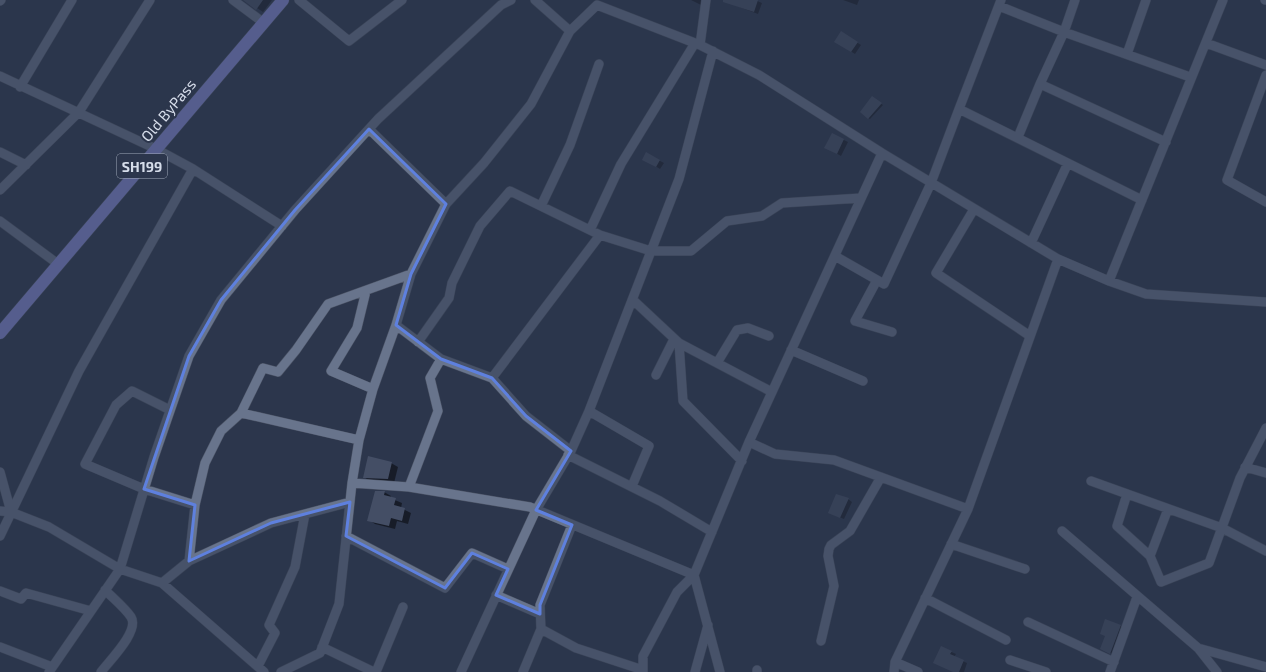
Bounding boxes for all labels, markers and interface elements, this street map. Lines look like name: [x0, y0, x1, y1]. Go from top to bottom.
street label: Old ByPass: [137, 75, 199, 145]
road number: SH199: [117, 154, 167, 178]

